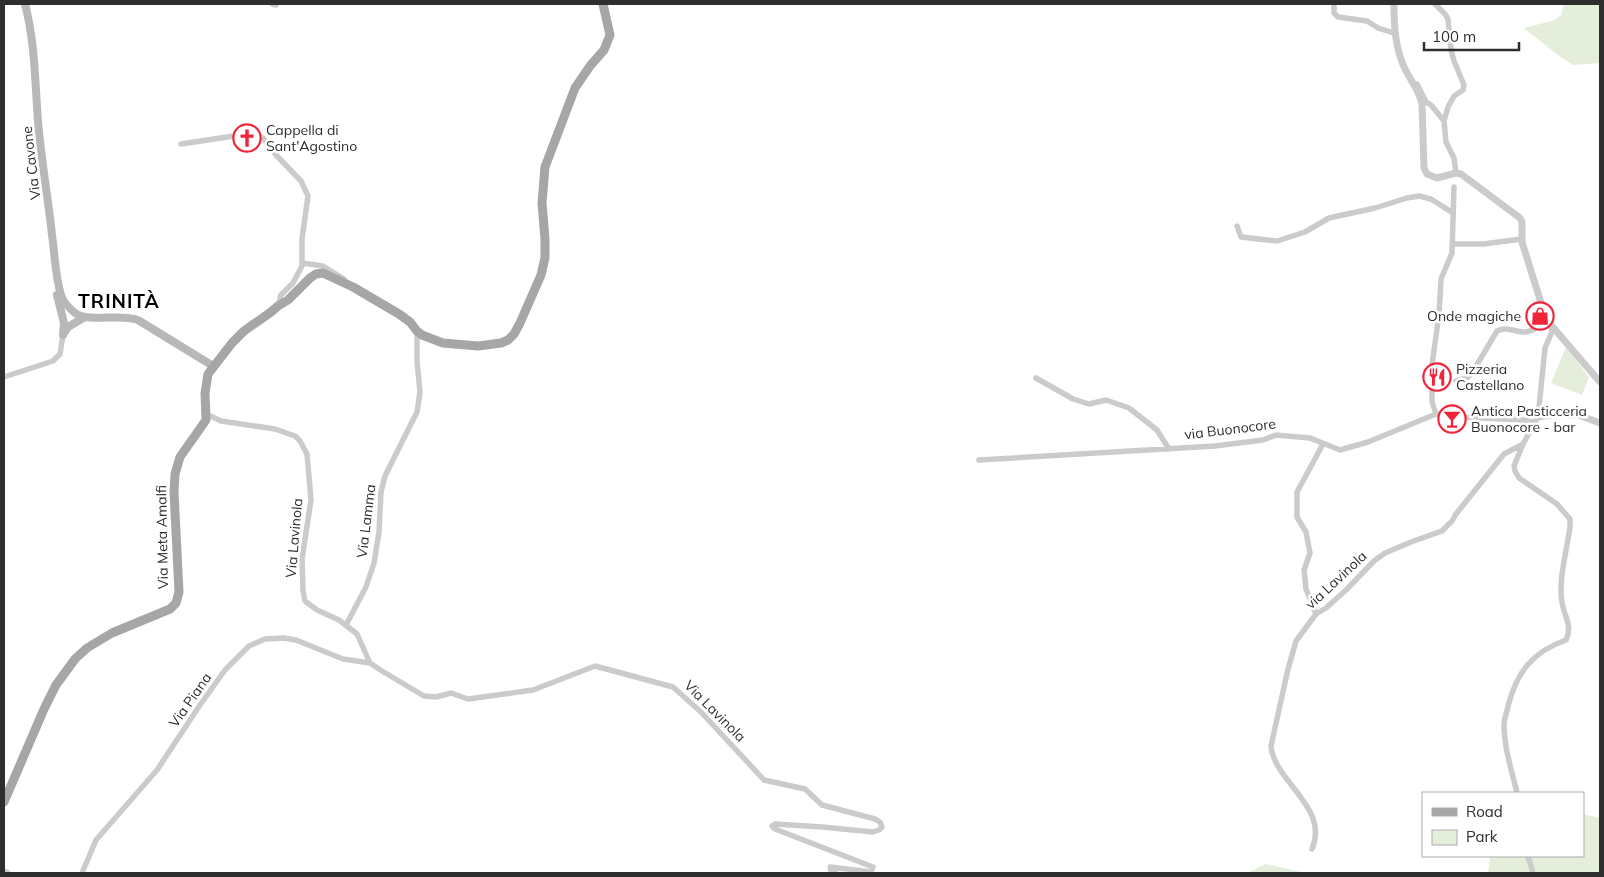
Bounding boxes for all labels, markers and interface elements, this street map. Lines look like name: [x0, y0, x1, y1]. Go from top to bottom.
scale bar: [1424, 20, 1519, 52]
text: 100 m: [1432, 27, 1476, 46]
place label: Cappella di Sant'Agostino: [266, 121, 357, 155]
church icon: Cappella di Sant'Agostino: [232, 123, 262, 153]
street label: Via Cavone: [18, 125, 44, 201]
district label: TRINITÀ: [78, 289, 160, 313]
shop icon: Onde magiche: [1525, 301, 1555, 331]
place label: Onde magiche: [1427, 307, 1521, 325]
place label: Pizzeria Castellano: [1456, 360, 1524, 394]
restaurant icon: Pizzeria Castellano: [1422, 362, 1452, 392]
place label: Antica Pasticceria Buonocore - bar: [1471, 402, 1587, 436]
bar icon: Antica Pasticceria Buonocore - bar: [1437, 404, 1467, 434]
street label: via Buonocore: [1183, 414, 1277, 444]
street label: Via Lamma: [353, 483, 379, 559]
street label: Via Meta Amalfi: [152, 485, 172, 589]
street label: Via Lavinola: [282, 497, 306, 579]
street label: via Lavinola: [1302, 547, 1370, 613]
street label: Via Piana: [165, 669, 215, 731]
street label: Via Lavinola: [680, 676, 750, 746]
legend: [1422, 792, 1584, 857]
text: Road: [1466, 802, 1503, 821]
text: Park: [1466, 827, 1498, 846]

